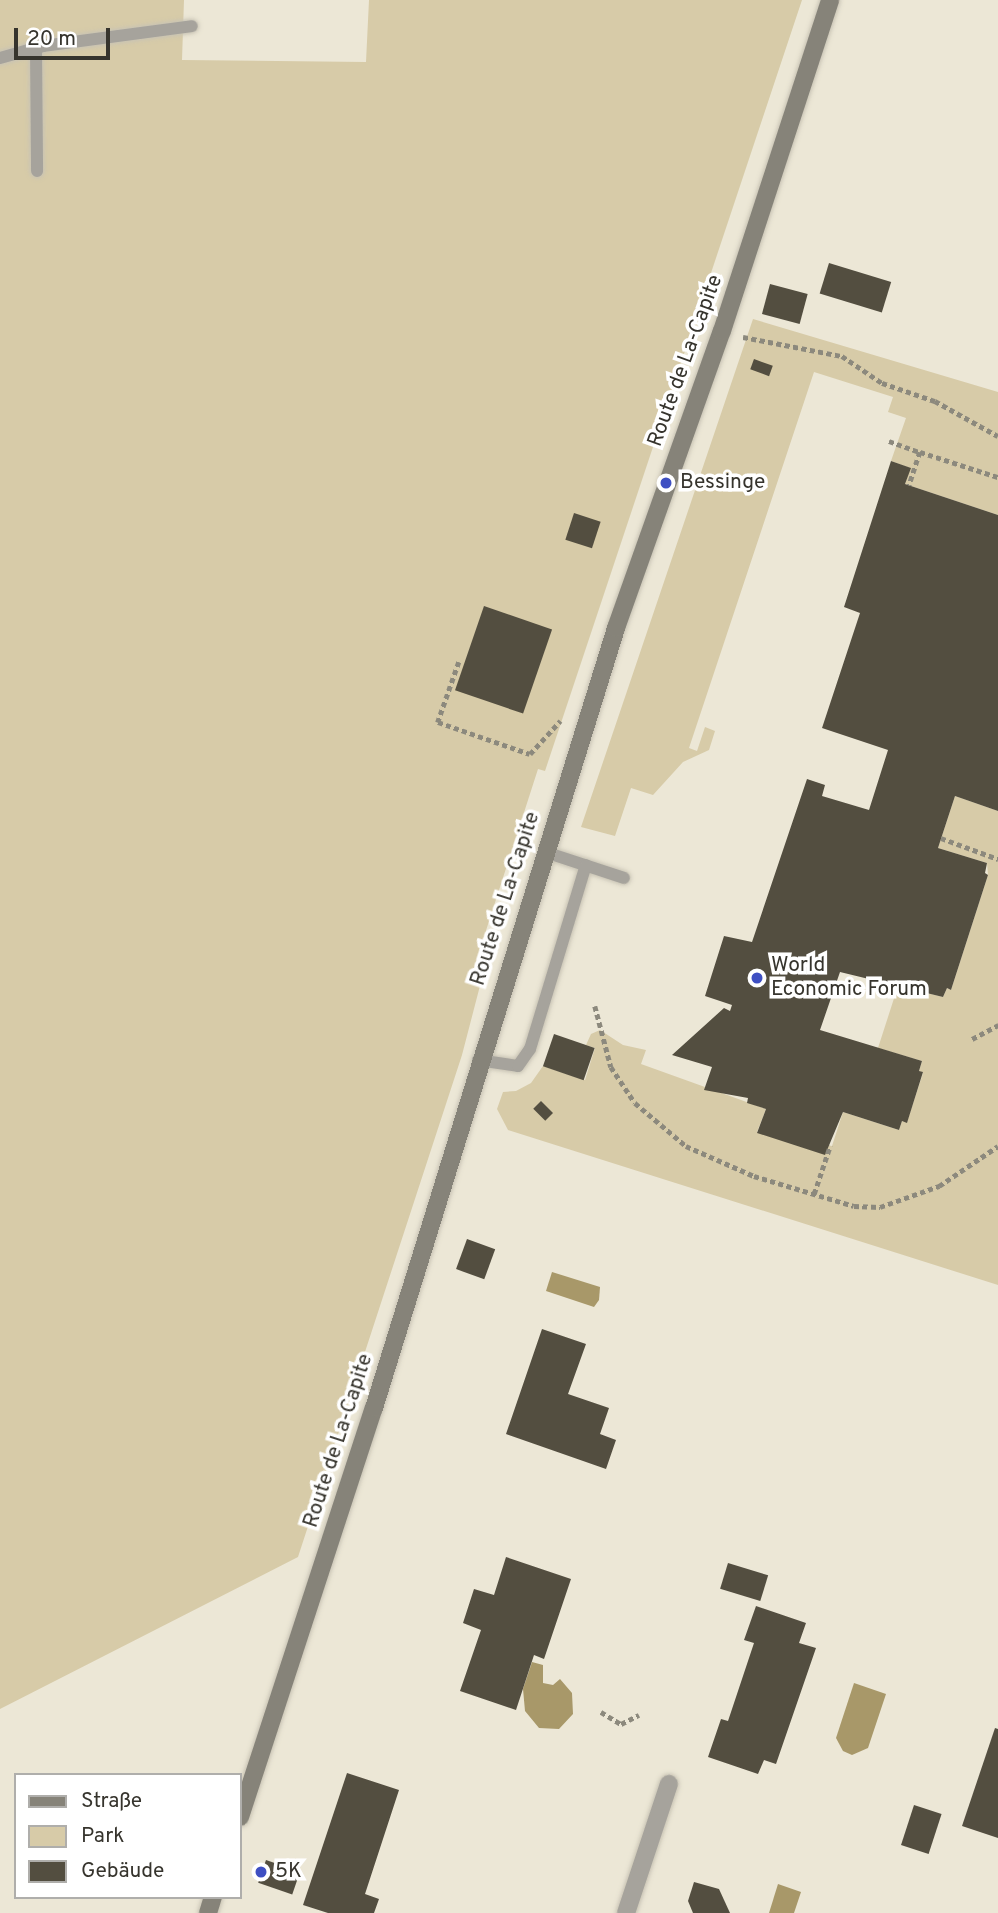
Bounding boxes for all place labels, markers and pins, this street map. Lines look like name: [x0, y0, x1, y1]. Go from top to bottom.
place label: Bessinge: [680, 470, 765, 496]
marker: Bessinge: [658, 475, 674, 491]
place label: World Economic Forum: [771, 953, 927, 1003]
marker: World Economic Forum: [749, 970, 765, 986]
place label: 5K: [275, 1859, 302, 1885]
marker: 5K: [253, 1864, 269, 1880]

